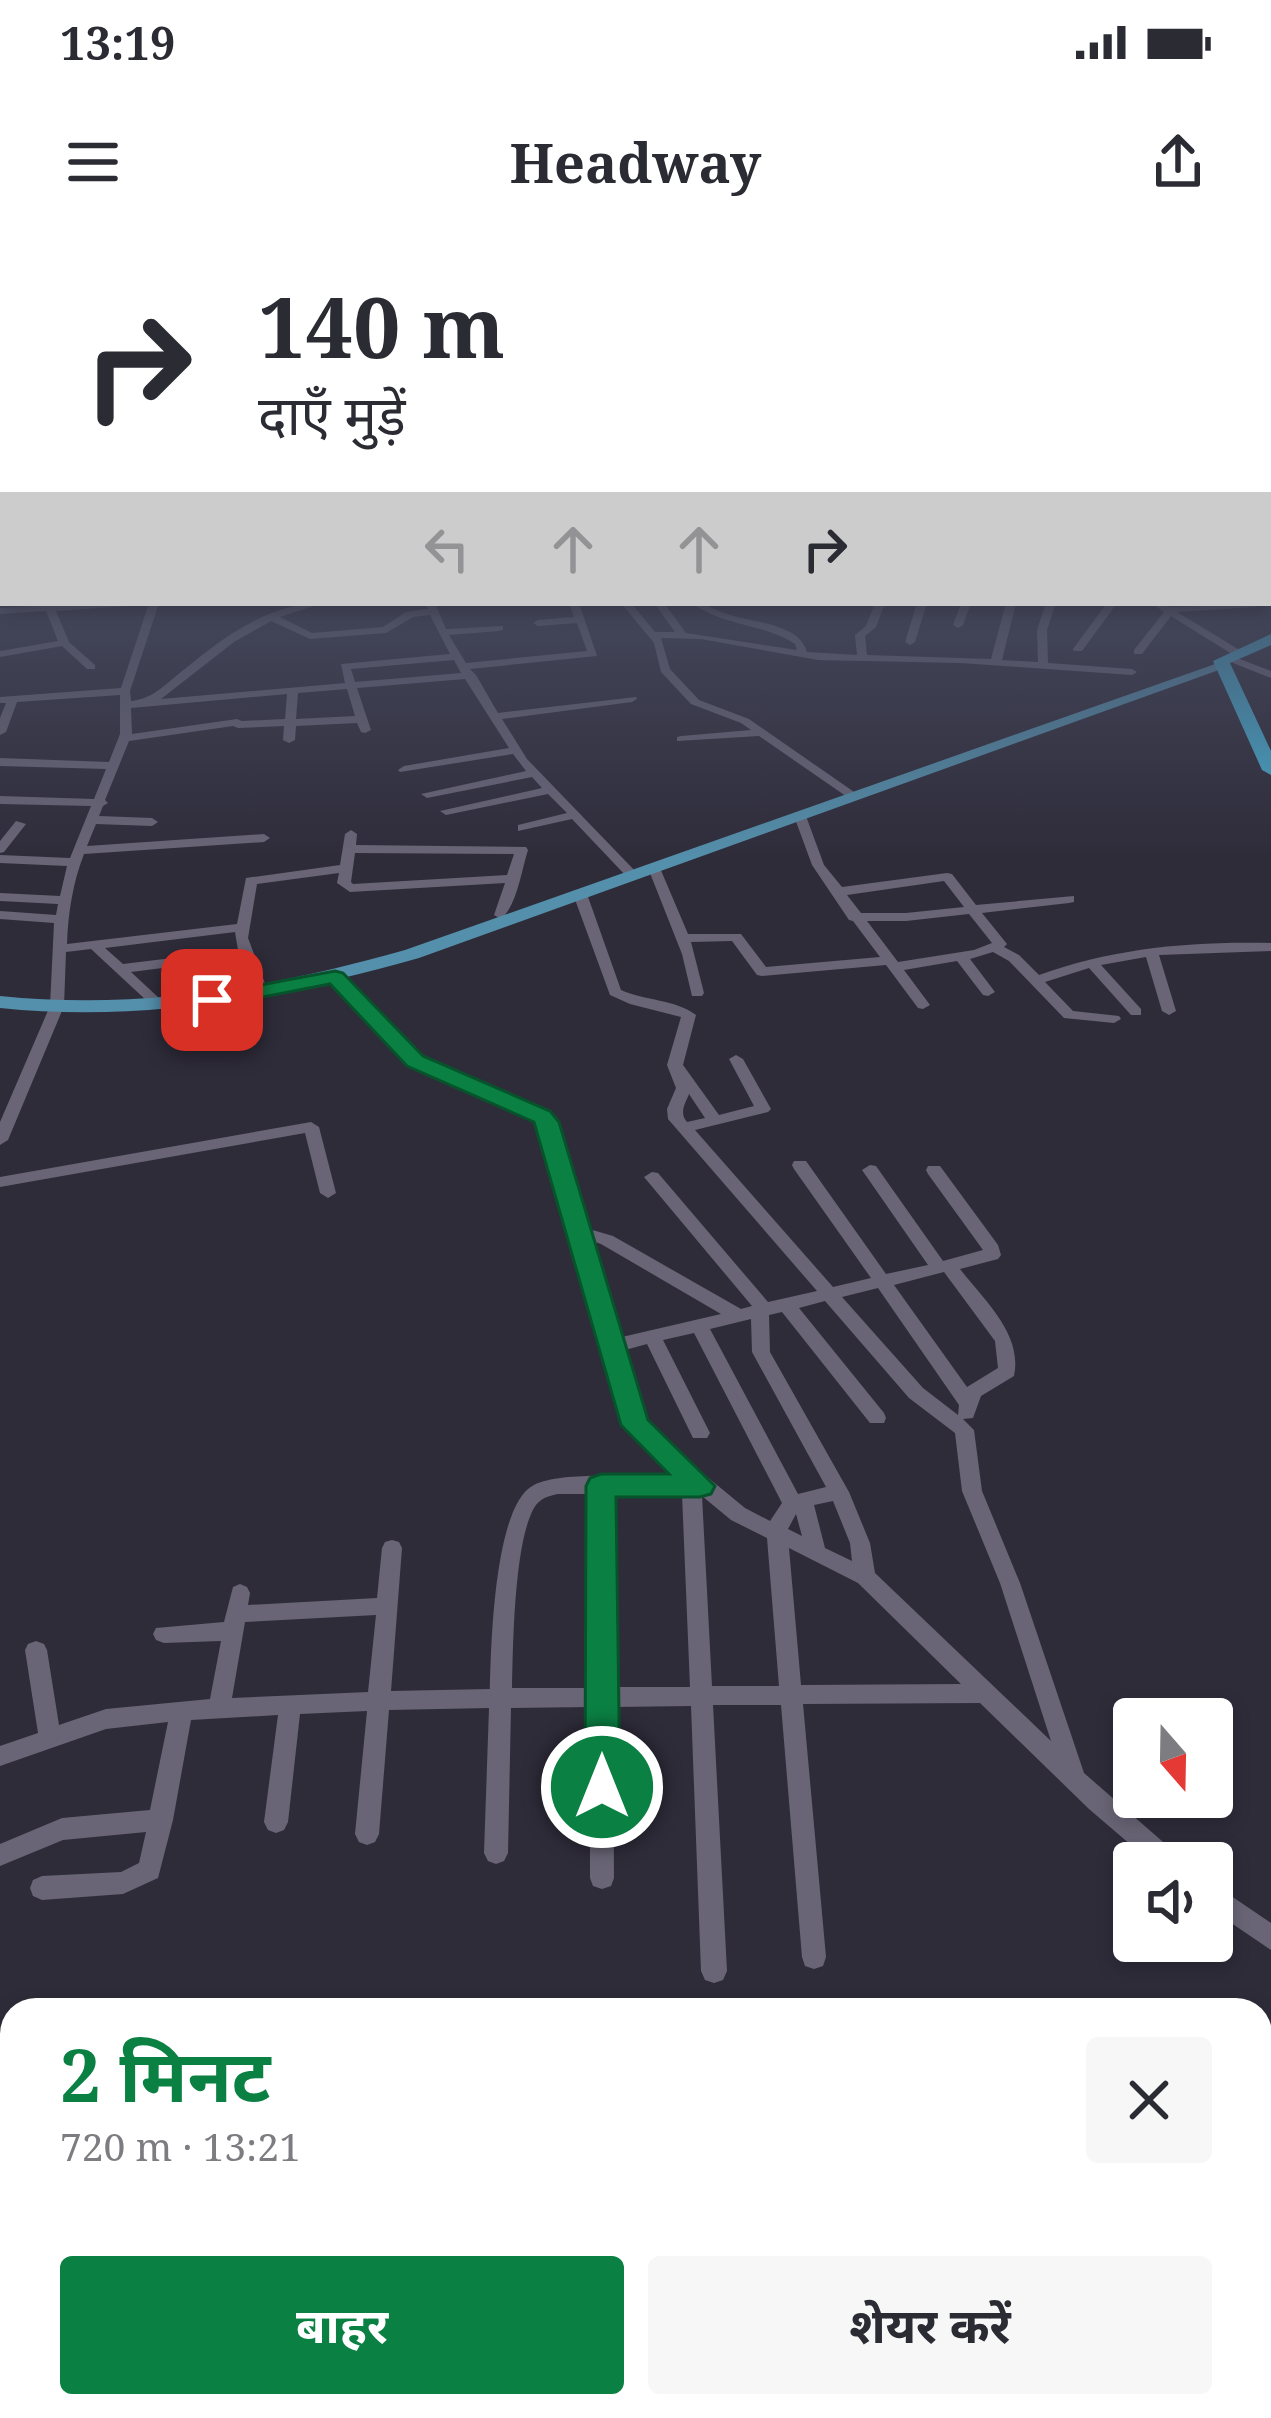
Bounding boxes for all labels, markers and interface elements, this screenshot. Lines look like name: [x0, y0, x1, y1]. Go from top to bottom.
text: 13:19: [60, 12, 175, 73]
text: Headway: [510, 125, 761, 199]
icon: menu: [60, 129, 126, 195]
icon: share: [1145, 129, 1211, 195]
text: 140 m: [258, 268, 505, 383]
icon: right: [60, 288, 216, 444]
text: दाएँ मुड़ें: [258, 377, 406, 451]
icon: left: [414, 516, 480, 582]
icon: ahead: [540, 516, 606, 582]
icon: ahead: [666, 516, 732, 582]
icon: right: [792, 516, 858, 582]
pin: [161, 949, 263, 1051]
icon: arrive: [179, 967, 245, 1033]
north arrow: [1113, 1698, 1233, 1818]
map controls: [1113, 1698, 1233, 1962]
position arrow: [539, 1724, 665, 1850]
button: sound: [1113, 1842, 1233, 1962]
text: 2 मिनट: [60, 2025, 271, 2123]
button: close: [1086, 2037, 1212, 2163]
text: 720 m · 13:21: [60, 2119, 301, 2172]
button: बाहर: [60, 2256, 624, 2394]
button: शेयर करें: [648, 2256, 1212, 2394]

